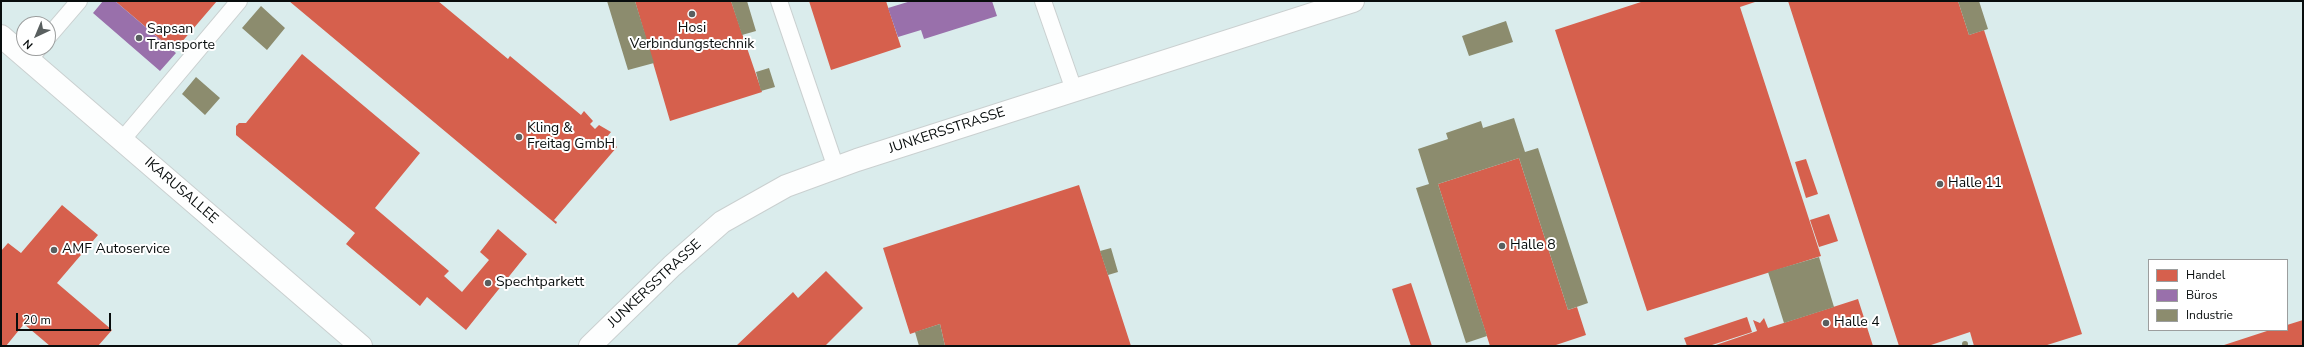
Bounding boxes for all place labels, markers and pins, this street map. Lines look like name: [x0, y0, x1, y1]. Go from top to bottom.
marker: Hosi Verbindungstechnik: [687, 9, 697, 19]
place label: Hosi Verbindungstechnik: [630, 21, 754, 54]
place label: Sapsan Transporte: [147, 22, 215, 54]
marker: Sapsan Transporte: [134, 33, 144, 43]
place label: Kling & Freitag GmbH: [527, 121, 615, 154]
marker: Kling & Freitag GmbH: [514, 132, 524, 142]
place label: Halle 11: [1948, 176, 2002, 192]
marker: Halle 11: [1935, 179, 1945, 189]
place label: Halle 8: [1510, 238, 1556, 254]
marker: Halle 8: [1497, 241, 1507, 251]
place label: AMF Autoservice: [62, 242, 170, 258]
marker: AMF Autoservice: [49, 245, 59, 255]
place label: Spechtparkett: [496, 275, 584, 291]
marker: Spechtparkett: [483, 278, 493, 288]
place label: Halle 4: [1834, 315, 1880, 331]
marker: Halle 4: [1821, 318, 1831, 328]

